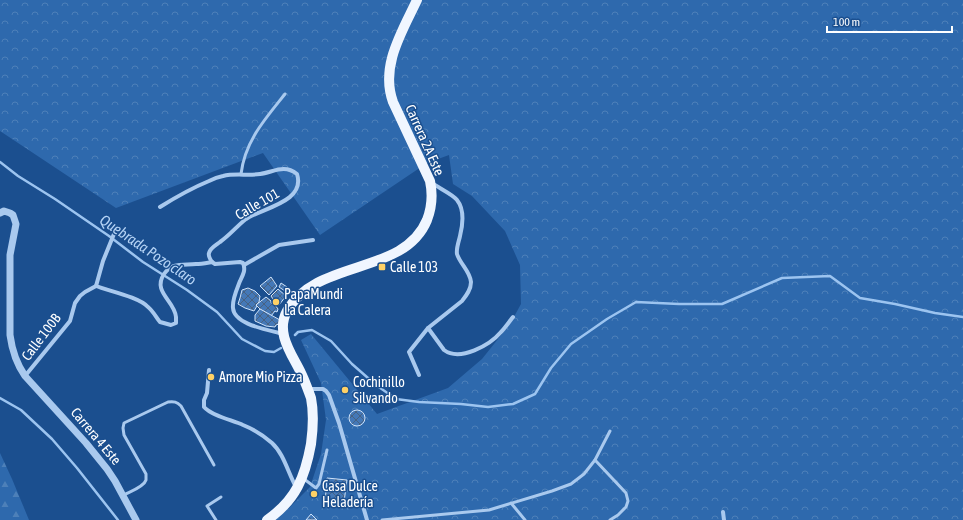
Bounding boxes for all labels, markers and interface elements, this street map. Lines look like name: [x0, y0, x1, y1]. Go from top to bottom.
scale bar: [827, 8, 952, 34]
text: 100 m: [833, 15, 860, 29]
street label: Carrera 2A Este: [402, 102, 448, 178]
street label: Calle 101: [232, 185, 282, 223]
water label: Quebrada Pozo claro: [97, 211, 200, 288]
place label: Calle 103: [390, 259, 438, 275]
marker: Calle 103: [377, 262, 387, 272]
place label: PapaMundi La Calera: [284, 286, 343, 318]
marker: PapaMundi La Calera: [271, 297, 281, 307]
street label: Calle 100B: [18, 310, 64, 364]
place label: Amore Mio Pizza: [219, 369, 302, 385]
marker: Amore Mio Pizza: [206, 372, 216, 382]
place label: Cochinillo Silvando: [353, 374, 405, 406]
marker: Cochinillo Silvando: [340, 385, 350, 395]
street label: Carrera 4 Este: [68, 404, 124, 468]
place label: Casa Dulce Heladería: [322, 478, 378, 510]
marker: Casa Dulce Heladería: [309, 489, 319, 499]

